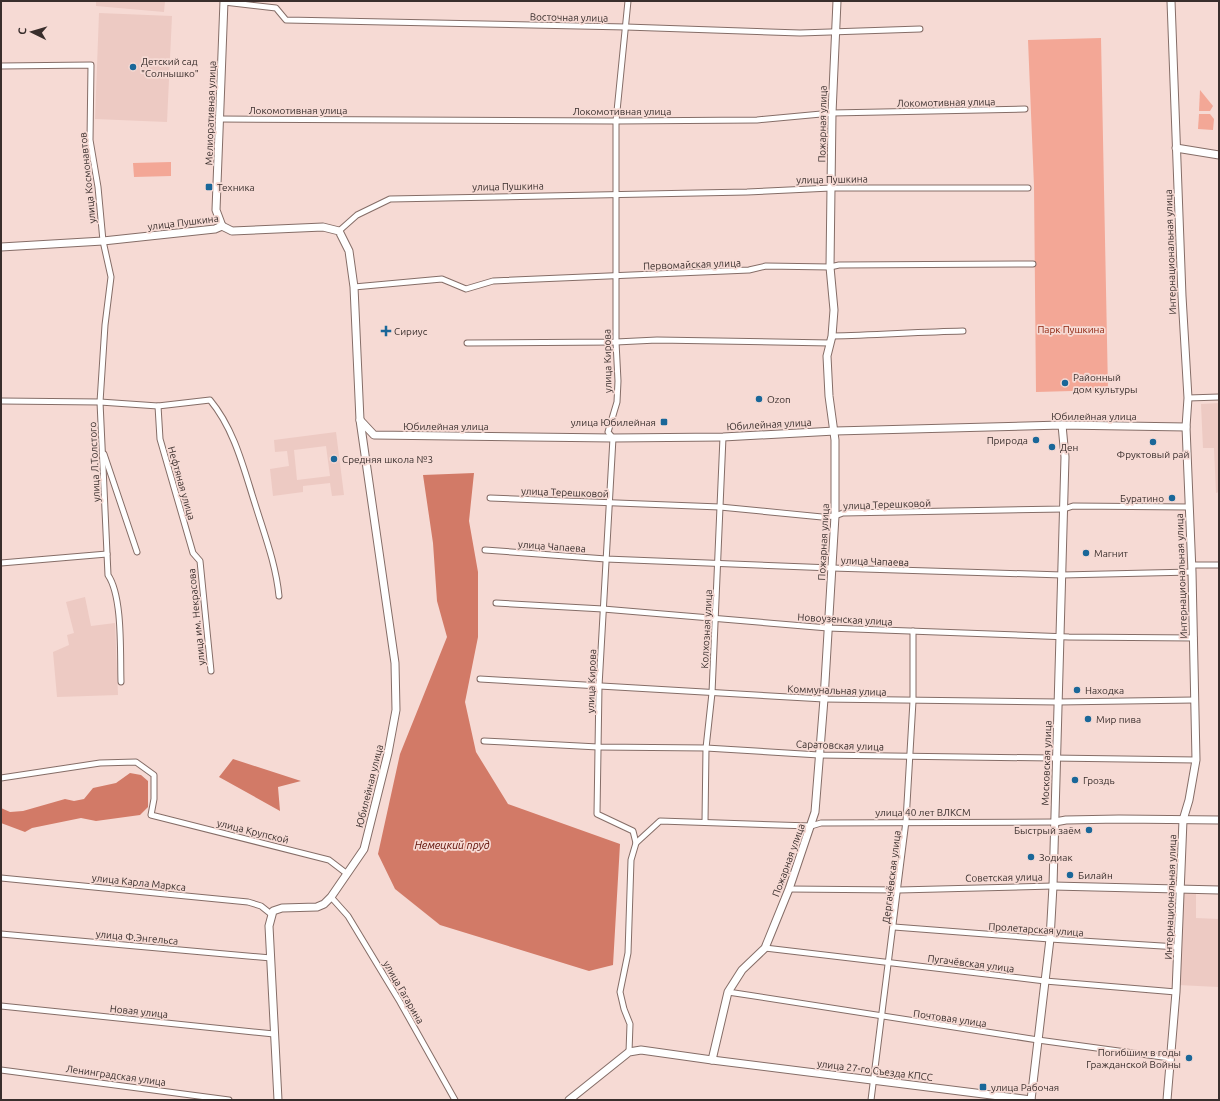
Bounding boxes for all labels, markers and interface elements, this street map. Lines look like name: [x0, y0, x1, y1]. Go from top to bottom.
street label: Восточная улица: [530, 11, 608, 24]
north arrow: [12, 12, 52, 52]
text: С: [16, 27, 28, 35]
place label: Детский сад "Солнышко": [141, 56, 199, 79]
street label: Мелиоративная улица: [203, 60, 218, 166]
marker: Детский сад "Солнышко": [128, 62, 138, 72]
street label: Пожарная улица: [816, 85, 829, 163]
street label: Локомотивная улица: [897, 96, 995, 109]
street label: Локомотивная улица: [249, 105, 347, 116]
street label: Локомотивная улица: [573, 106, 671, 117]
street label: улица Космонавтов: [77, 132, 98, 224]
street label: улица Пушкина: [796, 173, 868, 186]
street label: улица Пушкина: [472, 180, 544, 193]
marker: Техника: [204, 182, 214, 192]
place label: Техника: [217, 182, 255, 193]
street label: Интернациональная улица: [1163, 189, 1178, 315]
street label: улица Пушкина: [147, 213, 219, 232]
street label: Первомайская улица: [643, 257, 741, 272]
park label: Парк Пушкина: [1037, 324, 1105, 335]
marker: Сириус: [381, 326, 391, 336]
place label: Сириус: [394, 326, 428, 337]
street label: улица Кирова: [601, 329, 614, 393]
place label: Районный дом культуры: [1073, 372, 1138, 395]
marker: Районный дом культуры: [1060, 378, 1070, 388]
marker: Ozon: [754, 394, 764, 404]
place label: Ozon: [767, 394, 791, 405]
street label: Юбилейная улица: [1051, 411, 1137, 422]
place label: улица Юбилейная: [571, 417, 656, 428]
marker: улица Юбилейная: [659, 417, 669, 427]
street label: Юбилейная улица: [726, 417, 812, 432]
street label: Юбилейная улица: [403, 421, 489, 432]
street label: улица Л.Толстого: [87, 422, 102, 502]
place label: Природа: [987, 435, 1028, 446]
marker: Природа: [1031, 435, 1041, 445]
marker: Фруктовый рай: [1148, 437, 1158, 447]
marker: Ден: [1047, 442, 1057, 452]
place label: Ден: [1060, 442, 1078, 453]
street label: Нефтяная улица: [166, 445, 197, 521]
place label: Фруктовый рай: [1117, 449, 1189, 460]
marker: Средняя школа №3: [329, 454, 339, 464]
place label: Средняя школа №3: [342, 454, 433, 465]
street label: улица Терешковой: [521, 485, 609, 500]
place label: Буратино: [1120, 493, 1164, 504]
marker: Буратино: [1167, 493, 1177, 503]
street label: улица Терешковой: [843, 497, 931, 512]
street label: Пожарная улица: [816, 503, 831, 581]
street label: Интернациональная улица: [1174, 513, 1189, 639]
street label: улица Чапаева: [518, 539, 586, 554]
marker: Магнит: [1081, 548, 1091, 558]
place label: Магнит: [1094, 548, 1129, 559]
street label: улица Чапаева: [841, 555, 909, 568]
street label: улица им. Некрасова: [186, 568, 207, 666]
street label: Колхозная улица: [699, 589, 714, 669]
street label: Новоузенская улица: [797, 612, 893, 627]
street label: улица Кирова: [585, 649, 598, 713]
street label: Коммунальная улица: [787, 683, 887, 698]
marker: Находка: [1072, 685, 1082, 695]
place label: Находка: [1085, 685, 1124, 696]
marker: Мир пива: [1083, 714, 1093, 724]
place label: Мир пива: [1096, 714, 1141, 725]
street label: Московская улица: [1040, 720, 1053, 806]
street label: Саратовская улица: [796, 738, 884, 753]
street label: Юбилейная улица: [354, 743, 385, 829]
marker: Гроздь: [1070, 775, 1080, 785]
place label: Гроздь: [1083, 775, 1115, 786]
street label: улица 40 лет ВЛКСМ: [875, 807, 971, 818]
street label: улица Крупской: [216, 817, 290, 846]
street label: Пожарная улица: [770, 822, 807, 898]
place label: Быстрый заём: [1014, 825, 1081, 836]
marker: Быстрый заём: [1084, 825, 1094, 835]
street label: Дергачёвская улица: [880, 830, 903, 924]
street label: Интернациональная улица: [1163, 834, 1178, 960]
water label: Немецкий пруд: [414, 839, 490, 851]
marker: Зодиак: [1026, 852, 1036, 862]
place label: Зодиак: [1039, 852, 1073, 863]
marker: Билайн: [1065, 870, 1075, 880]
place label: Билайн: [1078, 870, 1113, 881]
street label: Советская улица: [965, 871, 1043, 884]
street label: улица Карла Маркса: [91, 872, 187, 893]
street label: Пролетарская улица: [988, 921, 1084, 938]
street label: улица Ф.Энгельса: [95, 928, 179, 947]
street label: Пугачёвская улица: [927, 953, 1015, 974]
street label: улица Гагарина: [381, 959, 426, 1026]
street label: Новая улица: [109, 1003, 169, 1020]
street label: Почтовая улица: [913, 1008, 987, 1029]
place label: Погибшим в годы Гражданской Войны: [1086, 1047, 1181, 1070]
marker: Погибшим в годы Гражданской Войны: [1184, 1053, 1194, 1063]
street label: улица 27-го Съезда КПСС: [816, 1058, 933, 1083]
street label: Ленинградская улица: [65, 1063, 167, 1088]
marker: улица Рабочая: [978, 1082, 988, 1092]
place label: улица Рабочая: [991, 1082, 1059, 1093]

